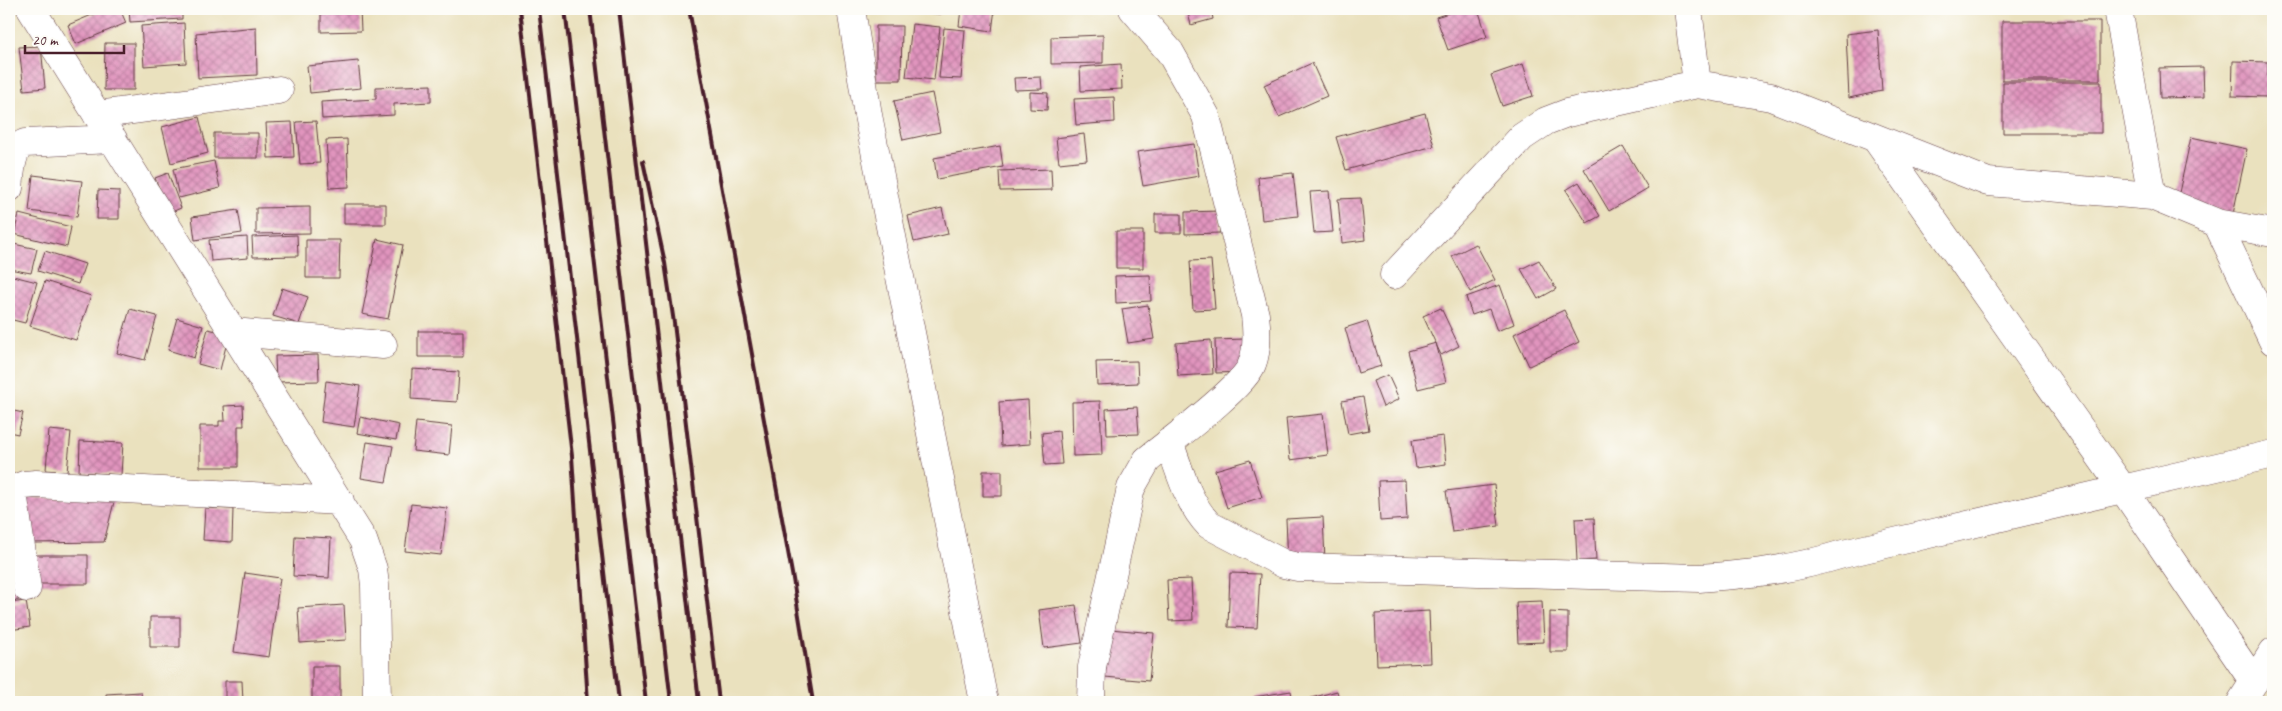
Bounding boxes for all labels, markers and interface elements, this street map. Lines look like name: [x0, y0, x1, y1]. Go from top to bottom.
scale bar: [25, 22, 124, 54]
text: 20 m: [32, 31, 59, 50]

